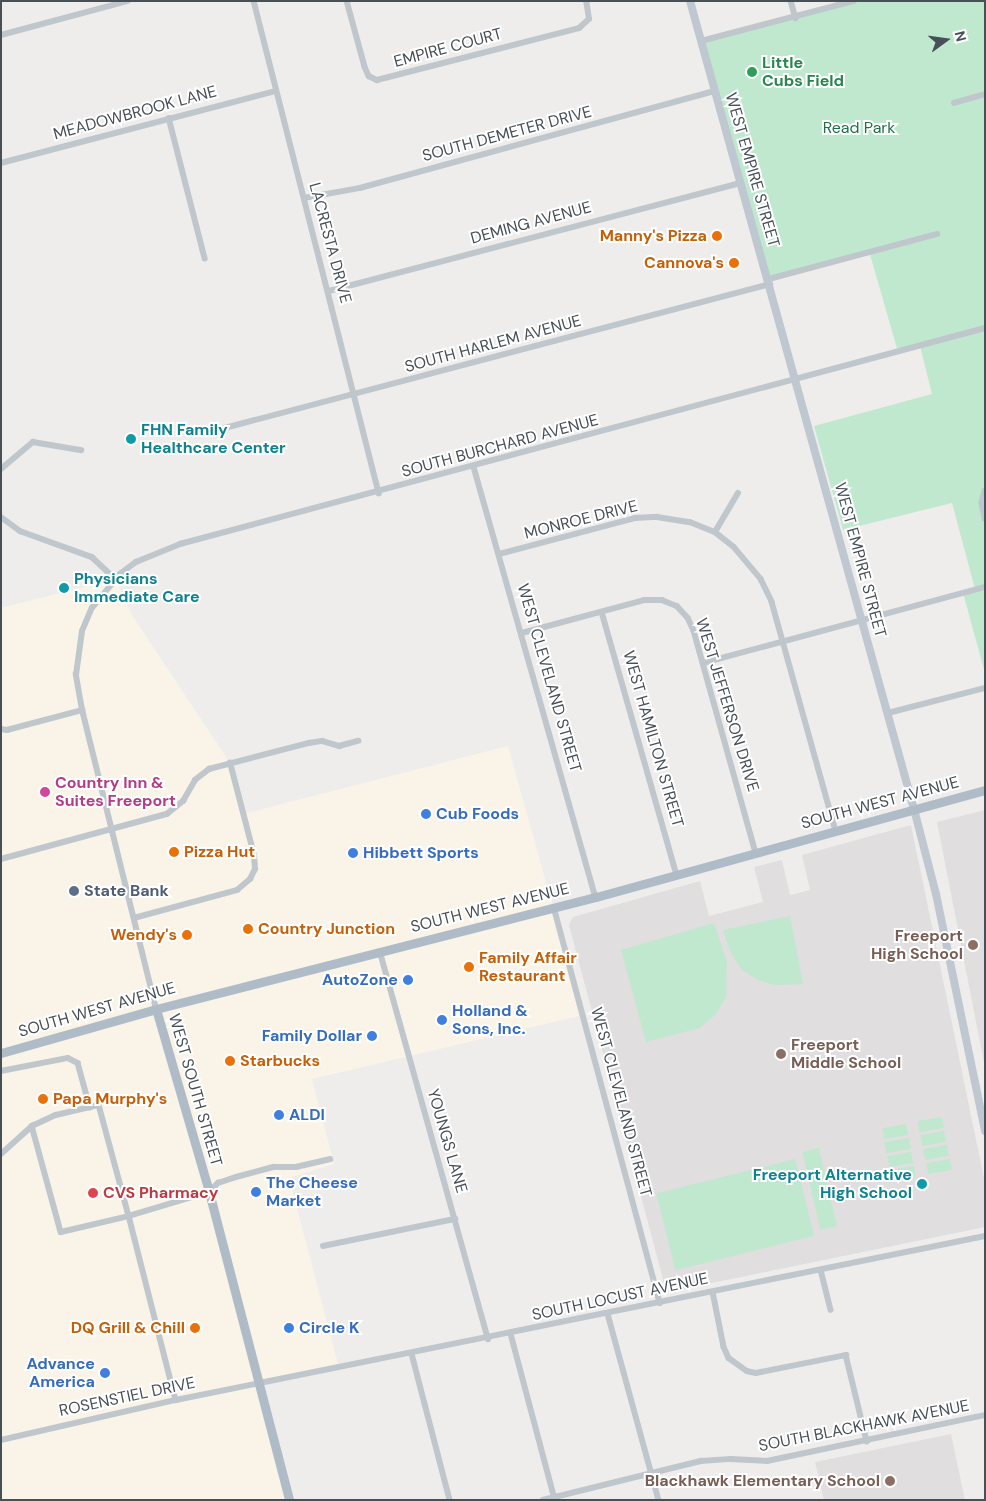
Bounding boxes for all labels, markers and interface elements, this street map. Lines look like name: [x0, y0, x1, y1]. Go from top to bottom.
north arrow: [921, 15, 971, 65]
street label: EMPIRE COURT: [392, 24, 504, 72]
text: N: [951, 29, 971, 44]
place label: Little Cubs Field: [762, 53, 844, 91]
marker: Little Cubs Field: [746, 66, 758, 78]
street label: MEADOWBROOK LANE: [51, 82, 219, 144]
street label: WEST EMPIRE STREET: [721, 91, 783, 249]
street label: SOUTH DEMETER DRIVE: [420, 102, 594, 166]
park label: Read Park: [823, 118, 895, 138]
street label: LACRESTA DRIVE: [305, 181, 355, 305]
street label: DEMING AVENUE: [469, 198, 593, 248]
place label: Manny's Pizza: [600, 226, 707, 246]
marker: Manny's Pizza: [711, 230, 723, 242]
place label: Cannova's: [644, 253, 724, 273]
marker: Cannova's: [728, 257, 740, 269]
street label: SOUTH HARLEM AVENUE: [403, 311, 583, 377]
street label: SOUTH BURCHARD AVENUE: [399, 410, 601, 482]
place label: FHN Family Healthcare Center: [141, 420, 286, 458]
marker: FHN Family Healthcare Center: [125, 433, 137, 445]
street label: WEST EMPIRE STREET: [830, 480, 890, 640]
street label: MONROE DRIVE: [522, 497, 640, 543]
place label: Physicians Immediate Care: [74, 569, 200, 607]
street label: WEST CLEVELAND STREET: [513, 581, 585, 775]
marker: Physicians Immediate Care: [58, 582, 70, 594]
street label: WEST JEFFERSON DRIVE: [691, 616, 763, 794]
street label: WEST HAMILTON STREET: [619, 649, 687, 829]
place label: Country Inn & Suites Freeport: [55, 773, 176, 811]
street label: SOUTH WEST AVENUE: [799, 773, 961, 833]
marker: Country Inn & Suites Freeport: [39, 786, 51, 798]
place label: Cub Foods: [436, 804, 519, 824]
marker: Cub Foods: [420, 808, 432, 820]
place label: Pizza Hut: [184, 842, 255, 862]
place label: Hibbett Sports: [363, 843, 479, 863]
marker: Pizza Hut: [168, 846, 180, 858]
marker: Hibbett Sports: [347, 847, 359, 859]
street label: SOUTH WEST AVENUE: [409, 879, 571, 937]
place label: State Bank: [84, 881, 169, 901]
marker: State Bank: [68, 885, 80, 897]
place label: Country Junction: [258, 919, 395, 939]
marker: Country Junction: [242, 923, 254, 935]
place label: Wendy's: [110, 925, 177, 945]
place label: Freeport High School: [871, 926, 963, 964]
marker: Wendy's: [181, 929, 193, 941]
marker: Freeport High School: [967, 939, 979, 951]
place label: Family Affair Restaurant: [479, 948, 577, 986]
marker: Family Affair Restaurant: [463, 961, 475, 973]
place label: AutoZone: [322, 970, 398, 990]
marker: AutoZone: [402, 974, 414, 986]
street label: SOUTH WEST AVENUE: [16, 978, 178, 1042]
place label: Holland & Sons, Inc.: [452, 1001, 528, 1039]
street label: WEST CLEVELAND STREET: [586, 1005, 656, 1199]
street label: WEST SOUTH STREET: [164, 1012, 226, 1168]
marker: Holland & Sons, Inc.: [436, 1014, 448, 1026]
place label: Family Dollar: [262, 1026, 362, 1046]
marker: Family Dollar: [366, 1030, 378, 1042]
place label: Freeport Middle School: [791, 1035, 901, 1073]
marker: Freeport Middle School: [775, 1048, 787, 1060]
place label: Starbucks: [240, 1051, 320, 1071]
marker: Starbucks: [224, 1055, 236, 1067]
street label: YOUNGS LANE: [423, 1087, 471, 1195]
place label: Papa Murphy's: [53, 1089, 167, 1109]
marker: Papa Murphy's: [37, 1093, 49, 1105]
place label: ALDI: [289, 1105, 325, 1125]
marker: ALDI: [273, 1109, 285, 1121]
place label: Freeport Alternative High School: [753, 1165, 912, 1203]
place label: The Cheese Market: [266, 1173, 358, 1211]
marker: Freeport Alternative High School: [916, 1178, 928, 1190]
place label: CVS Pharmacy: [103, 1183, 218, 1203]
marker: The Cheese Market: [250, 1186, 262, 1198]
marker: CVS Pharmacy: [87, 1187, 99, 1199]
street label: SOUTH LOCUST AVENUE: [530, 1269, 710, 1325]
place label: DQ Grill & Chill: [71, 1318, 185, 1338]
place label: Circle K: [299, 1318, 359, 1338]
marker: DQ Grill & Chill: [189, 1322, 201, 1334]
marker: Circle K: [283, 1322, 295, 1334]
place label: Advance America: [26, 1354, 95, 1392]
marker: Advance America: [99, 1367, 111, 1379]
street label: ROSENSTIEL DRIVE: [57, 1373, 197, 1421]
street label: SOUTH BLACKHAWK AVENUE: [757, 1396, 971, 1456]
place label: Blackhawk Elementary School: [645, 1471, 880, 1491]
marker: Blackhawk Elementary School: [884, 1475, 896, 1487]

